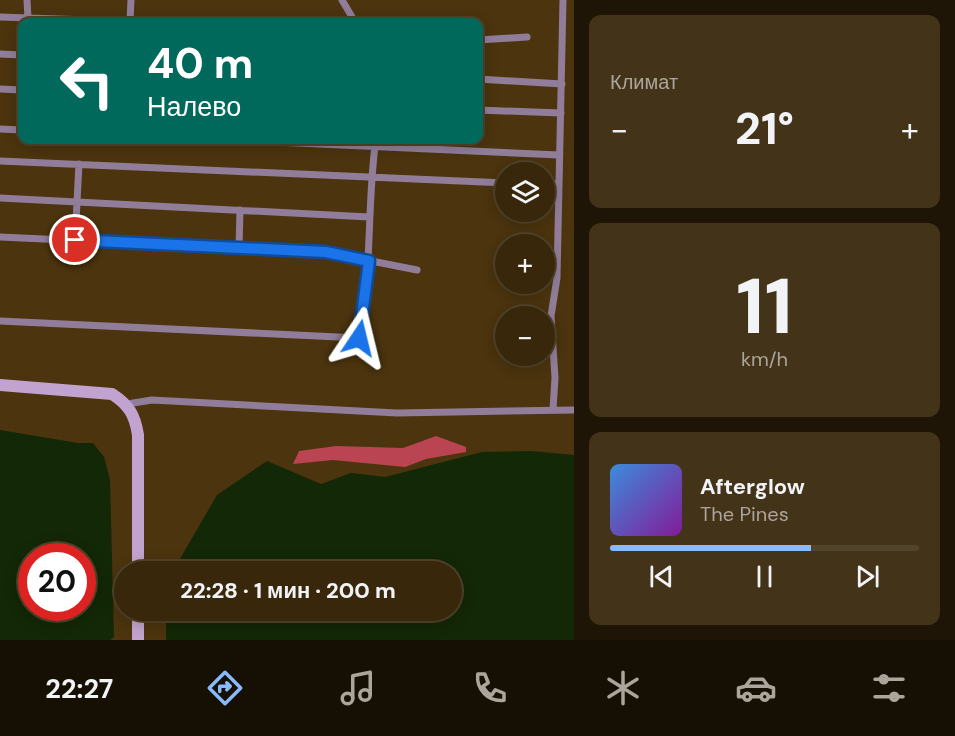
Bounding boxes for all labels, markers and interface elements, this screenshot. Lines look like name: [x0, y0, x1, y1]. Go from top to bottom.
text: 40 m: [147, 36, 253, 91]
icon: left: [48, 42, 126, 120]
text: Климат: [610, 69, 678, 95]
text: Налево: [147, 89, 241, 124]
text: 21°: [735, 99, 794, 158]
text: −: [610, 108, 628, 151]
text: +: [901, 108, 919, 151]
map controls: [495, 162, 555, 366]
button: layers: [495, 162, 555, 222]
pin: [49, 214, 100, 265]
icon: arrive: [58, 223, 91, 256]
button: +: [495, 234, 555, 294]
text: 11: [736, 256, 793, 357]
position arrow: [327, 306, 391, 370]
button: −: [495, 306, 555, 366]
text: km/h: [741, 346, 788, 372]
text: Afterglow: [700, 472, 805, 501]
text: The Pines: [700, 501, 789, 527]
speed limit sign: 20: [18, 543, 96, 621]
icon: previous: [645, 560, 678, 593]
icon: pause: [748, 560, 781, 593]
icon: next: [851, 560, 884, 593]
text: 22:28 · 1 мин · 200 m: [180, 576, 396, 605]
icon: directions: [204, 667, 246, 709]
icon: music: [337, 667, 379, 709]
icon: phone: [469, 667, 511, 709]
icon: climate: [602, 667, 644, 709]
icon: car: [735, 667, 777, 709]
icon: filters: [868, 667, 910, 709]
text: 22:27: [45, 671, 113, 706]

